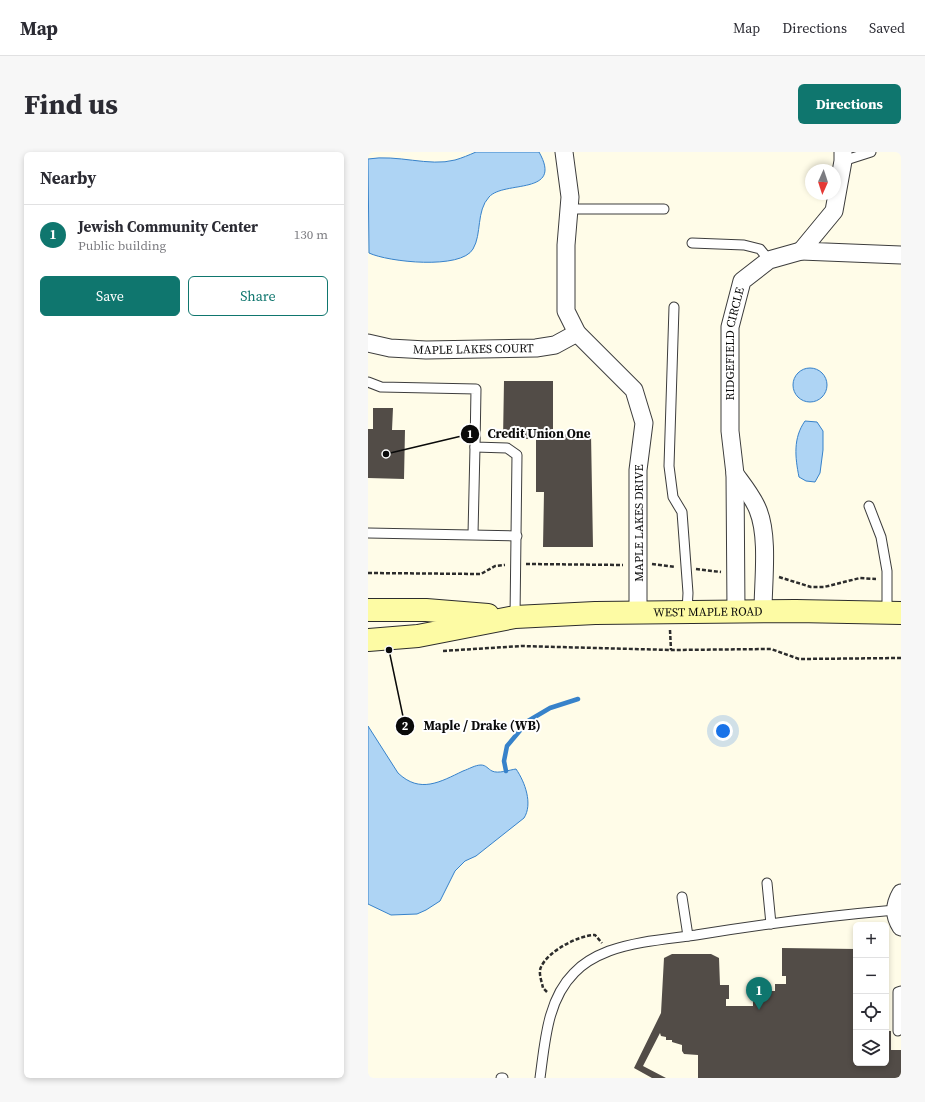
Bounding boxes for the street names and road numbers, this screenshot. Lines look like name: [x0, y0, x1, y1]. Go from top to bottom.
street label: RIDGEFIELD CIRCLE: [722, 285, 748, 400]
street label: MAPLE LAKES COURT: [413, 340, 535, 358]
street label: MAPLE LAKES DRIVE: [631, 464, 647, 582]
street label: WEST MAPLE ROAD: [653, 603, 763, 620]

